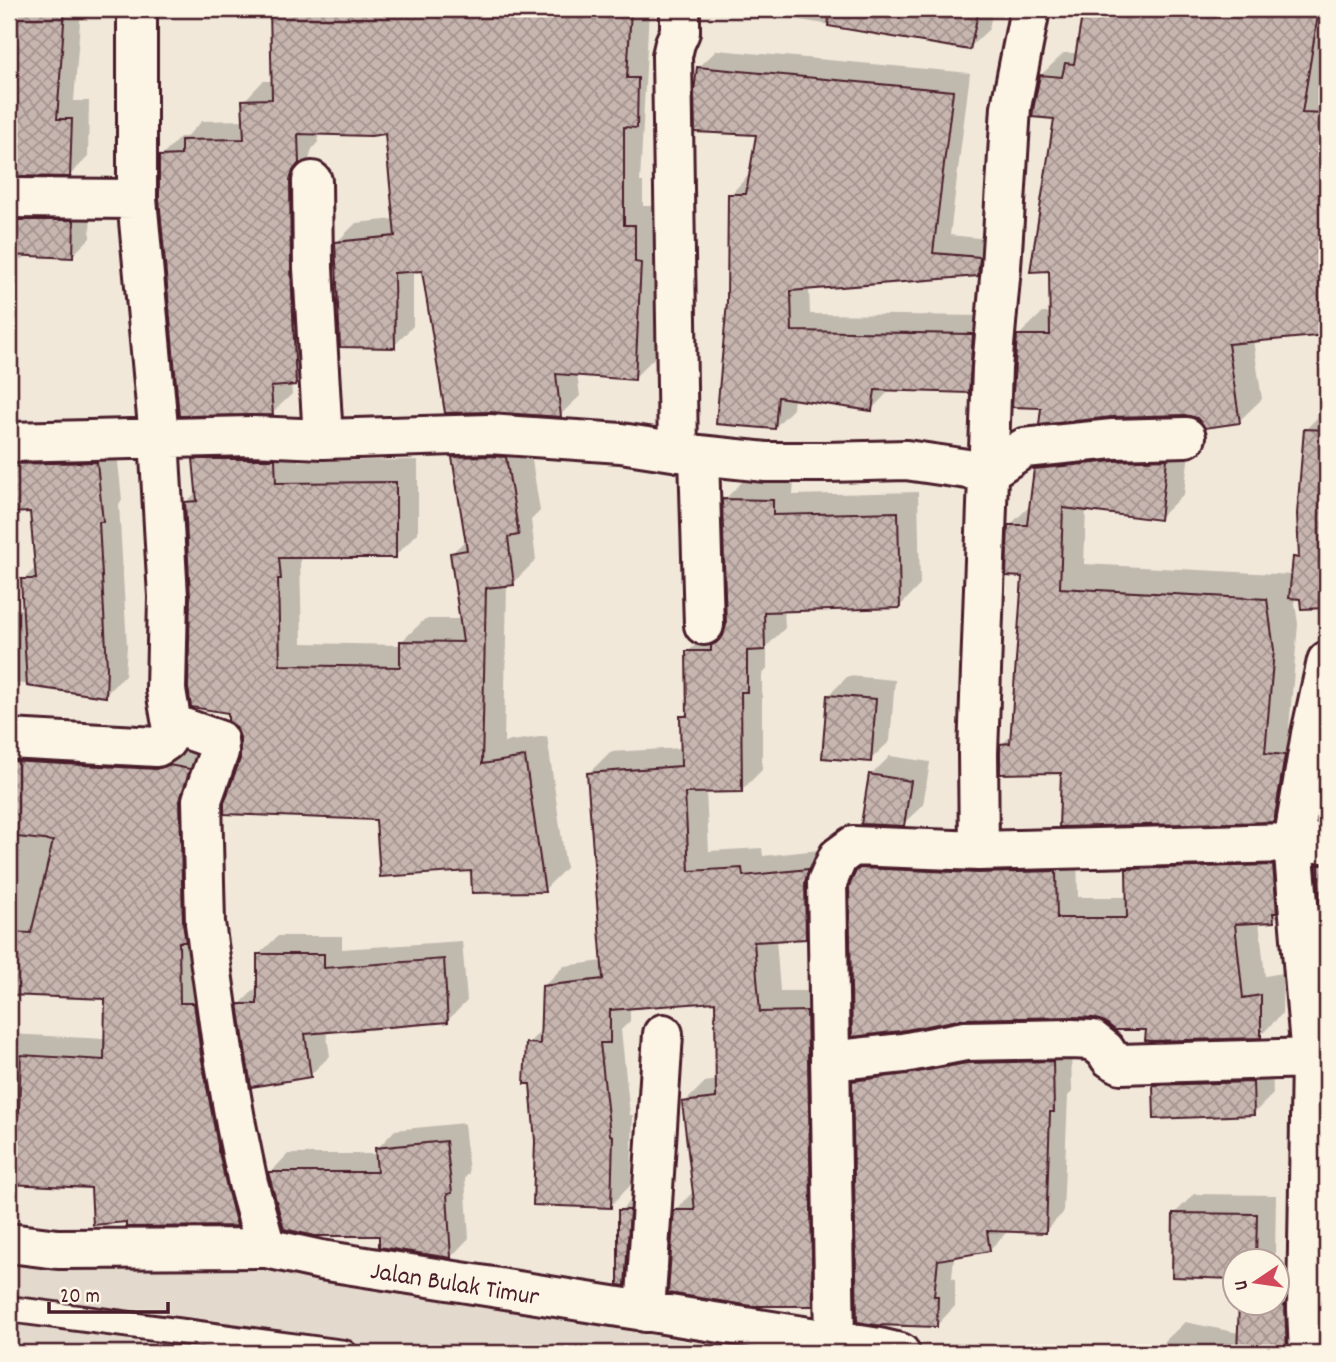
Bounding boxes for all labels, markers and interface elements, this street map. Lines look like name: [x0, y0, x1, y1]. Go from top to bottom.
north arrow: [1220, 1246, 1290, 1316]
street label: Jalan Bulak Timur: [367, 1254, 542, 1317]
scale bar: [49, 1271, 168, 1315]
text: U: [1229, 1278, 1257, 1293]
text: 20 m: [60, 1283, 100, 1313]

